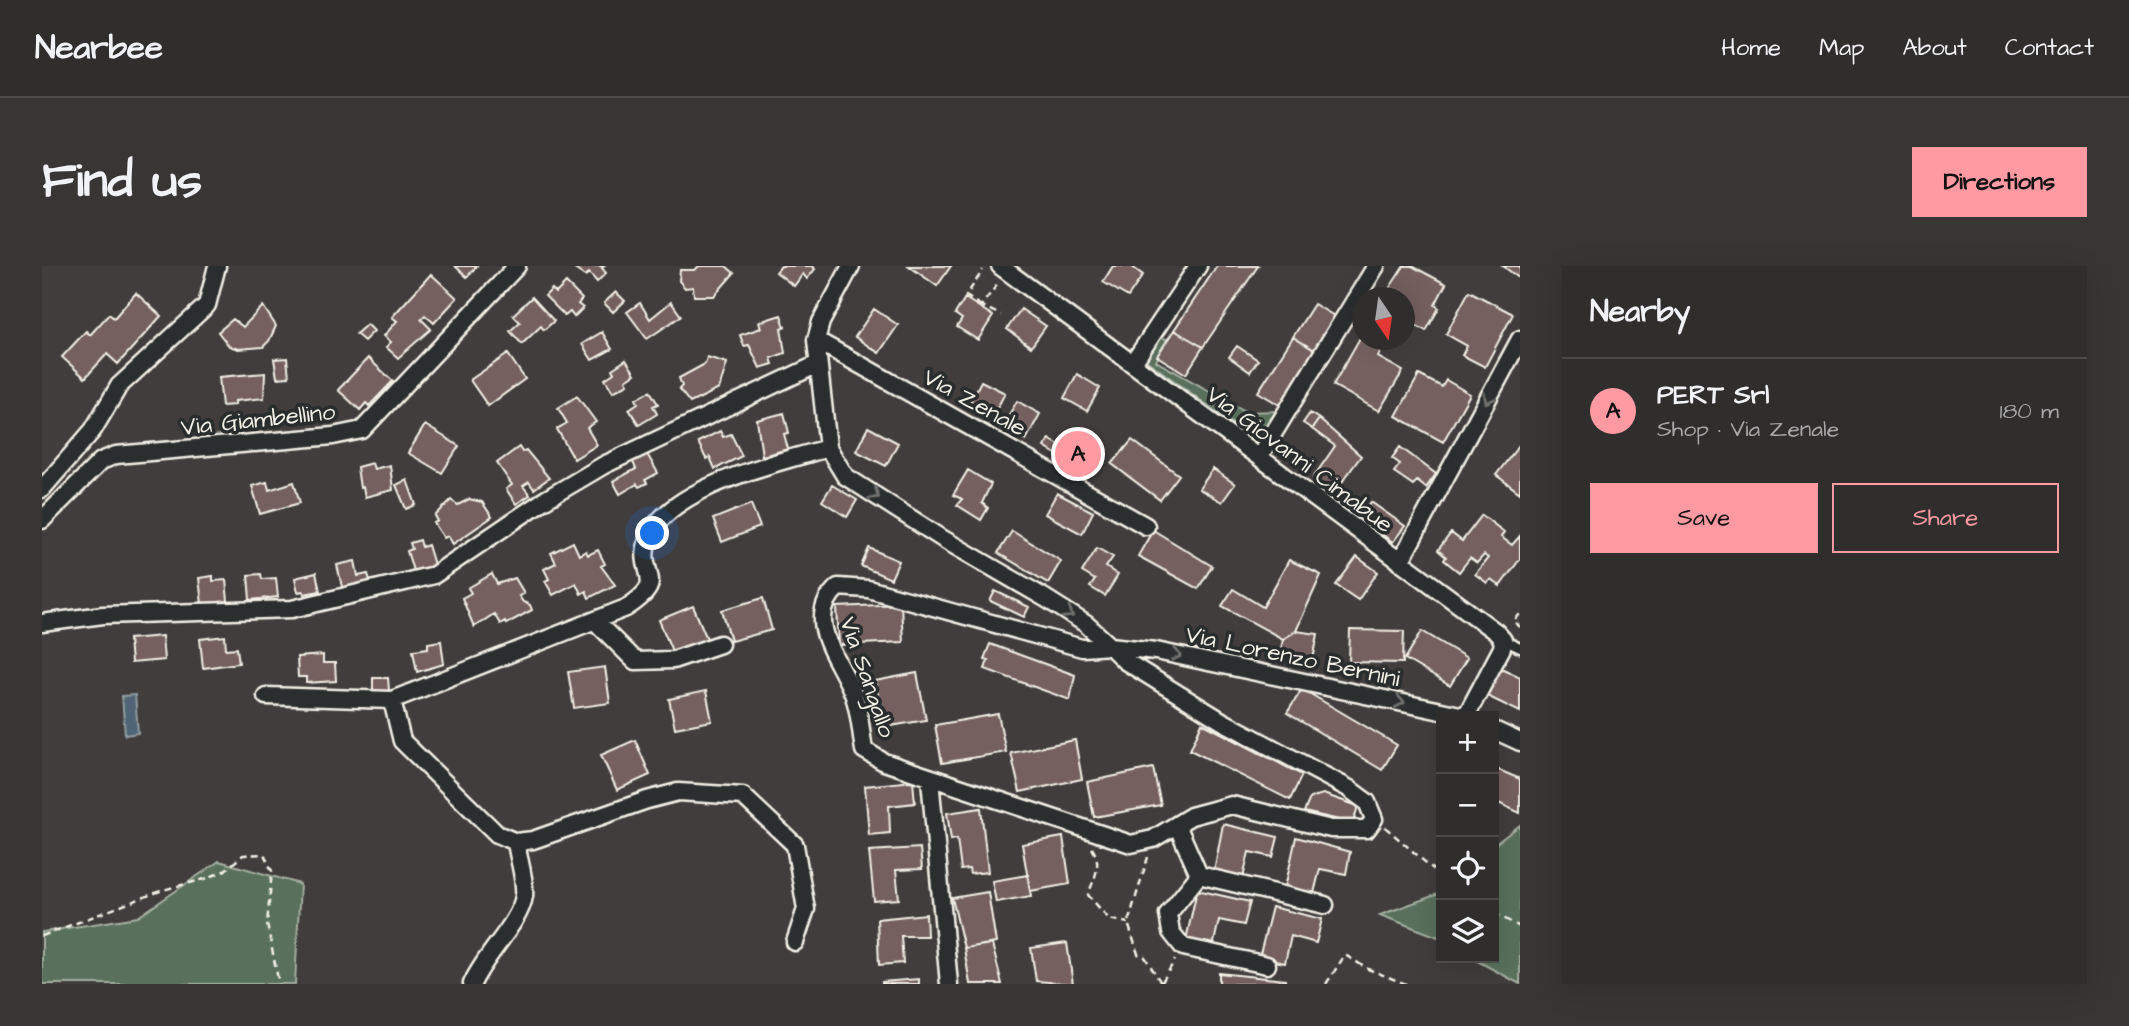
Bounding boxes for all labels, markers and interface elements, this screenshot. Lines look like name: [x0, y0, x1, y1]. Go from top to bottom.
text: Nearbee: [35, 25, 163, 71]
text: Home: [1721, 31, 1781, 65]
text: Map: [1819, 31, 1864, 65]
text: About: [1902, 31, 1967, 65]
text: Contact: [2005, 31, 2094, 65]
button: Directions: [1912, 147, 2087, 217]
text: Find us: [42, 148, 202, 216]
north arrow: [1352, 287, 1415, 350]
text: Nearby: [1590, 291, 1690, 333]
street label: Via Zenale: [917, 361, 1032, 445]
text: PERT Srl: [1657, 377, 1769, 413]
street label: Via Giovanni Cimabue: [1199, 378, 1400, 541]
one-way arrow: [1482, 392, 1496, 404]
street label: Via Giambellino: [179, 395, 337, 445]
text: A: [1606, 395, 1620, 427]
text: 180 m: [2000, 395, 2059, 427]
text: Shop · Via Zenale: [1657, 413, 1839, 445]
pin: A: [1055, 428, 1101, 480]
button: Save: [1590, 483, 1818, 553]
button: Share: [1832, 483, 2059, 553]
one-way arrow: [868, 487, 881, 500]
your location: [635, 516, 669, 550]
one-way arrow: [1062, 605, 1075, 618]
street label: Via Sangallo: [830, 612, 904, 743]
street label: Via Lorenzo Bernini: [1182, 618, 1403, 696]
one-way arrow: [1171, 647, 1183, 661]
one-way arrow: [1394, 694, 1406, 709]
map controls: [1436, 711, 1499, 963]
button: +: [1436, 711, 1499, 774]
button: −: [1436, 774, 1499, 837]
button: locate: [1436, 837, 1499, 900]
button: layers: [1436, 900, 1499, 963]

